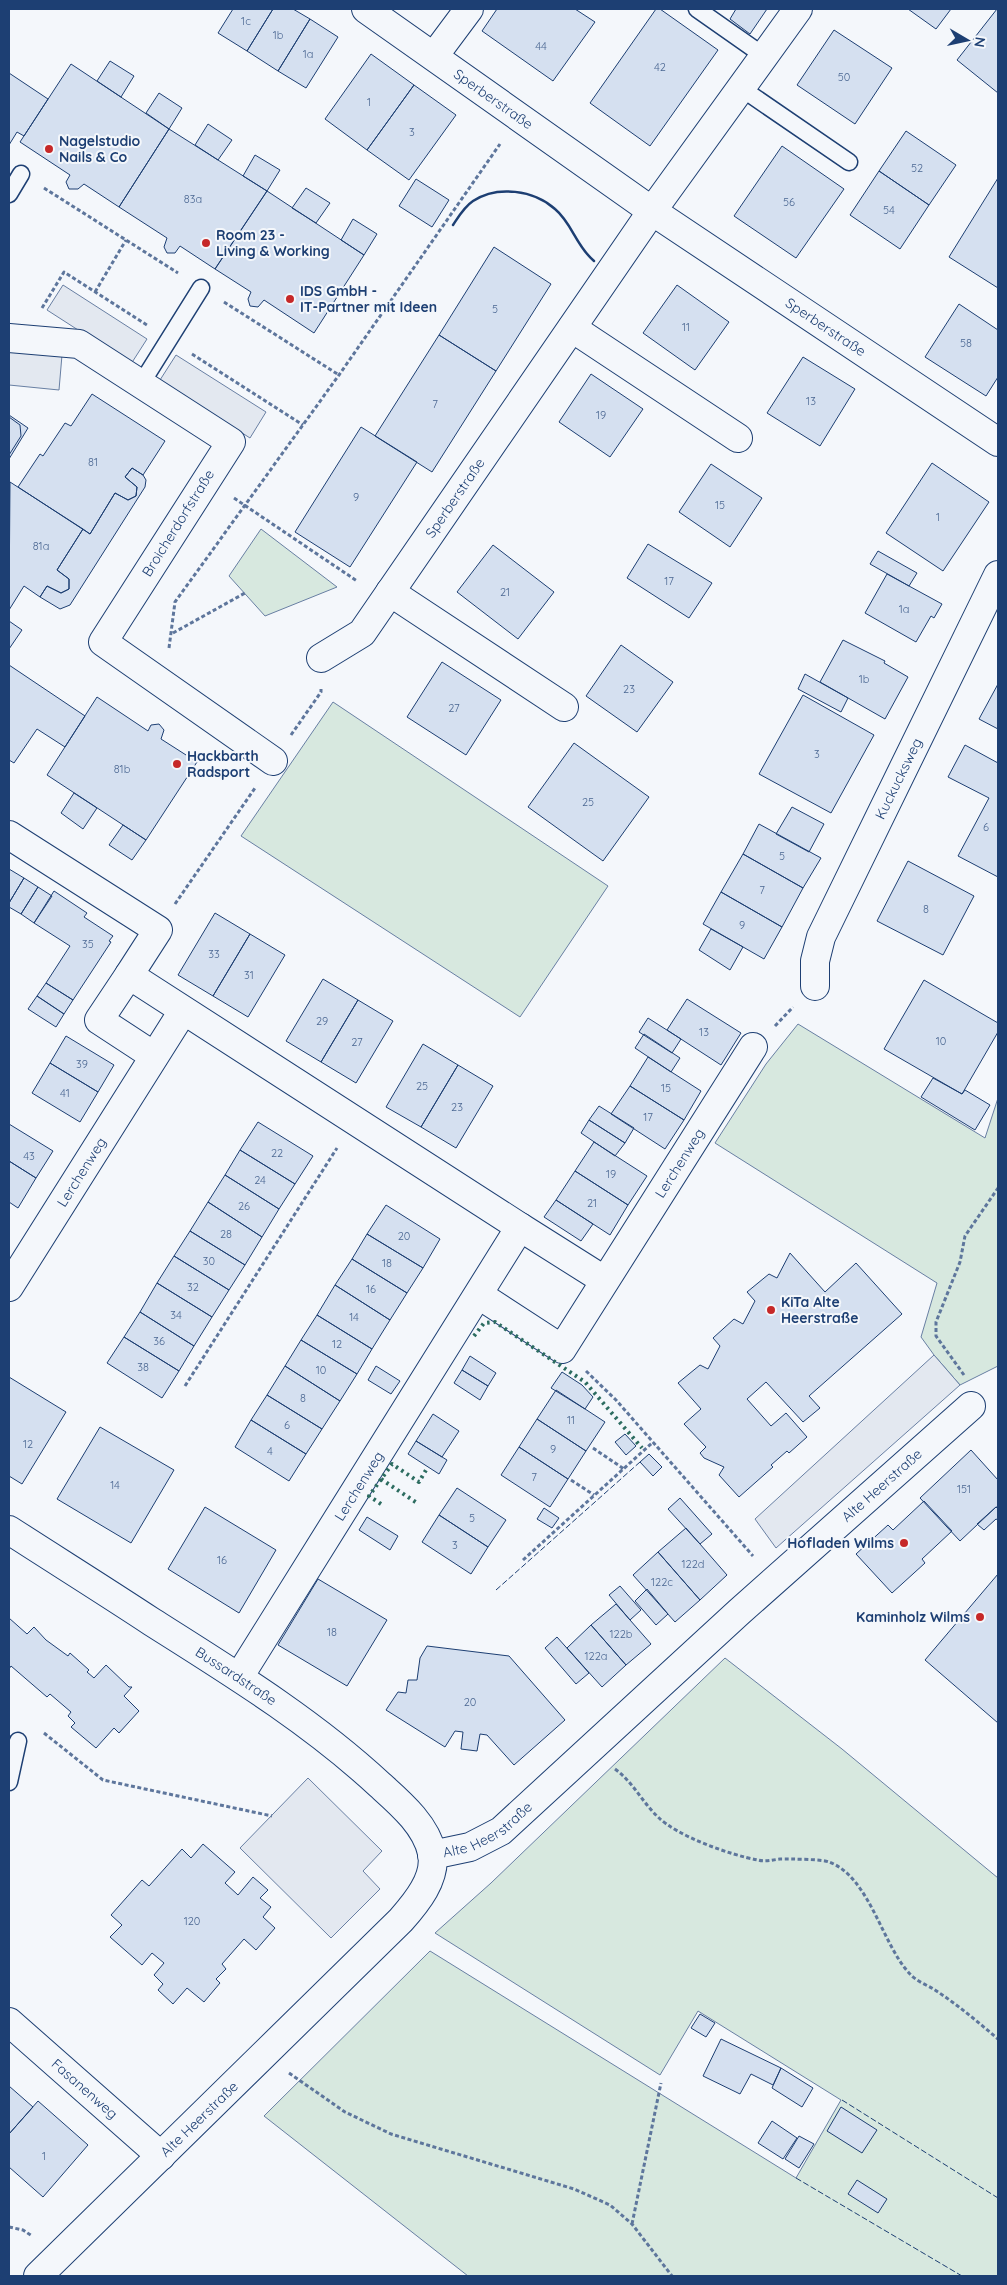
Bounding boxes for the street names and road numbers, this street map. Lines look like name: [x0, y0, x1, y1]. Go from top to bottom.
street label: Sperberstraße: [450, 65, 537, 133]
street label: Sperberstraße: [782, 294, 869, 360]
street label: Sperberstraße: [421, 454, 489, 541]
street label: Broicherdorfstraße: [138, 466, 218, 580]
street label: Kuckucksweg: [871, 735, 926, 822]
street label: Lerchenweg: [651, 1125, 708, 1201]
street label: Lerchenweg: [53, 1134, 110, 1210]
street label: Alte Heerstraße: [838, 1445, 926, 1526]
street label: Lerchenweg: [331, 1448, 387, 1524]
street label: Bussardstraße: [192, 1643, 280, 1709]
street label: Alte Heerstraße: [441, 1798, 536, 1861]
street label: Fasanenweg: [48, 2055, 122, 2123]
street label: Alte Heerstraße: [156, 2077, 242, 2161]

